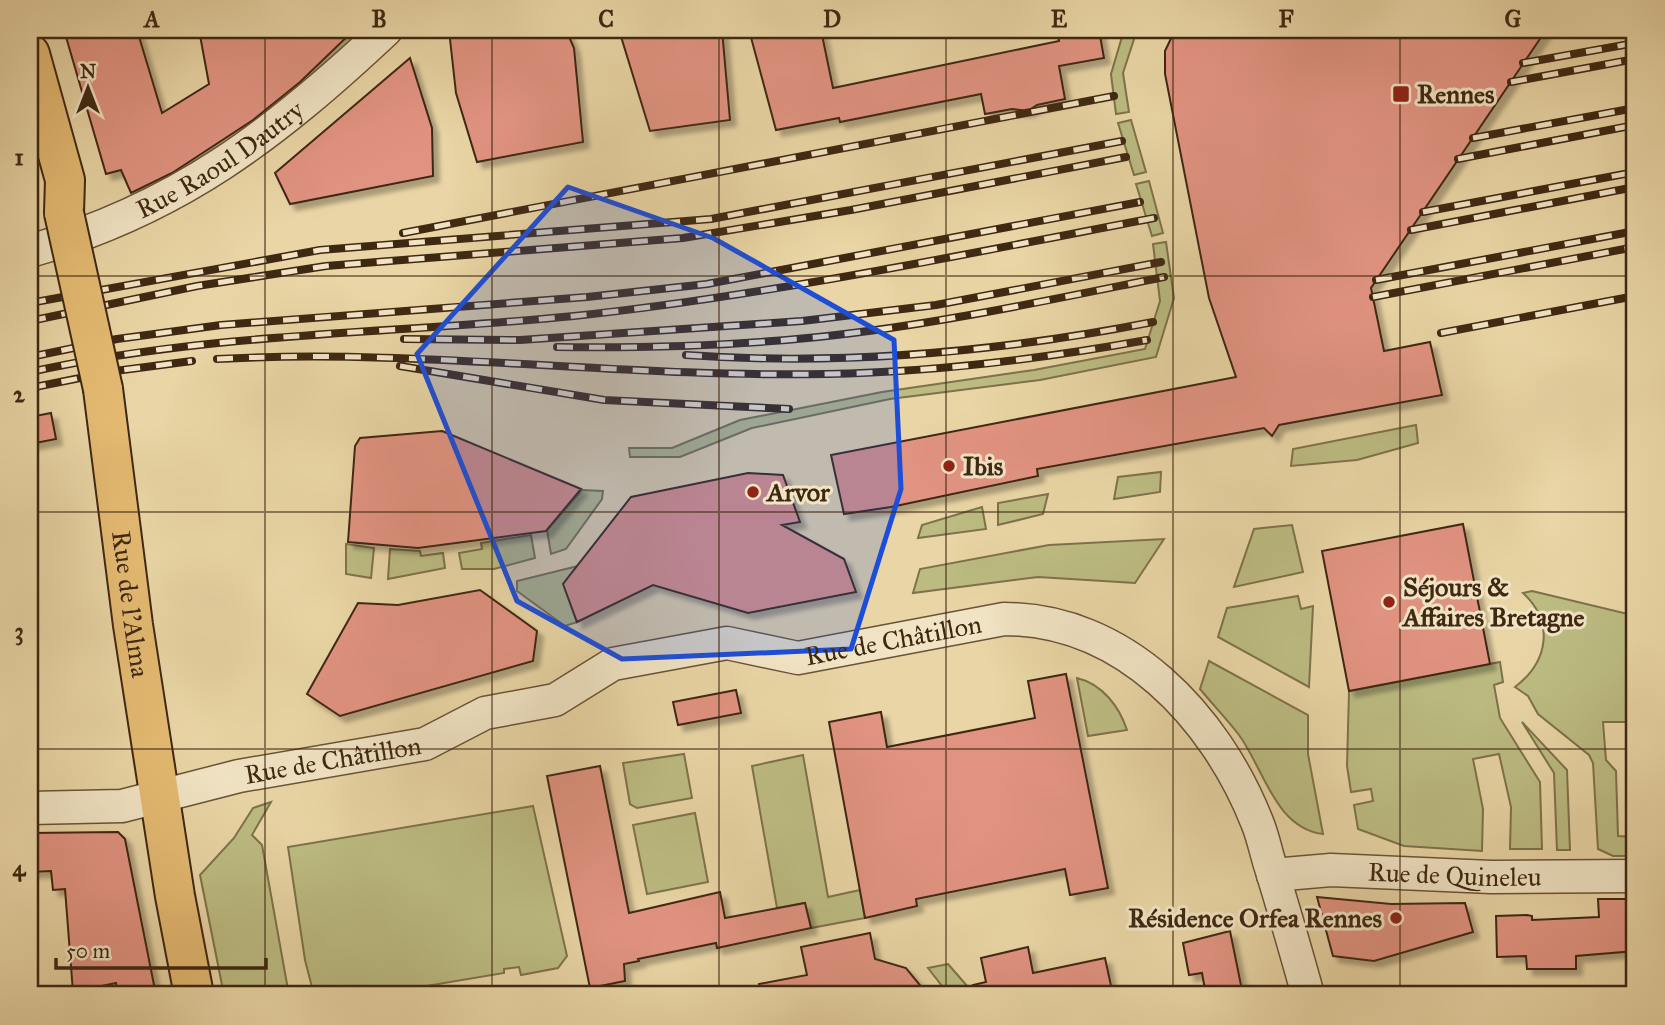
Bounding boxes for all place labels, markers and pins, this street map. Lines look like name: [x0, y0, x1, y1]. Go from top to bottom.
place label: Rennes: [1417, 78, 1495, 110]
marker: Rennes: [1391, 84, 1411, 104]
place label: Ibis: [963, 450, 1004, 482]
marker: Ibis: [941, 458, 957, 474]
place label: Arvor: [765, 476, 831, 508]
marker: Arvor: [745, 484, 761, 500]
place label: Séjours & Affaires Bretagne: [1401, 571, 1585, 634]
marker: Séjours & Affaires Bretagne: [1381, 594, 1397, 610]
place label: Résidence Orfea Rennes: [1128, 902, 1383, 934]
marker: Résidence Orfea Rennes: [1388, 910, 1404, 926]

